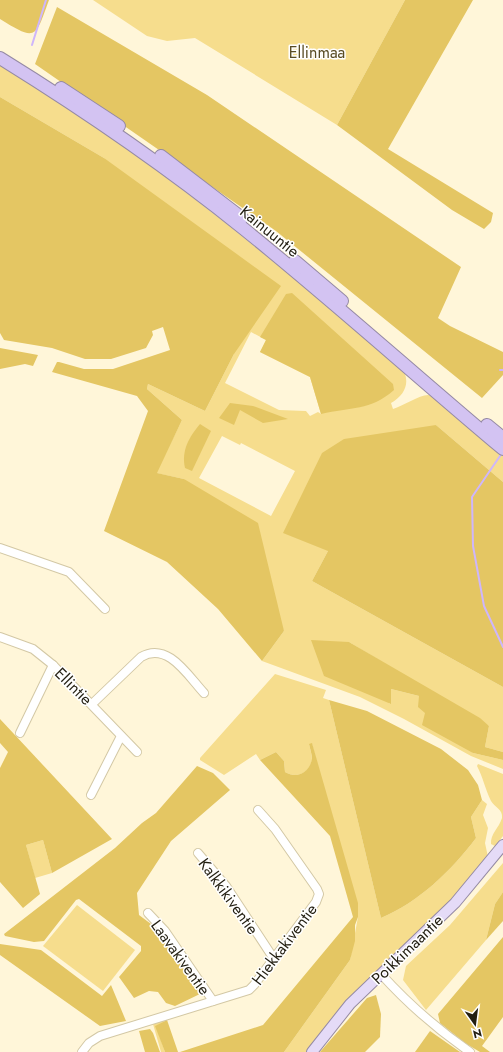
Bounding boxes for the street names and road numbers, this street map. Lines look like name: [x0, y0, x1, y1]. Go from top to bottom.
street label: Kainuuntie: [235, 200, 304, 263]
street label: Ellintie: [50, 662, 98, 710]
street label: Kalkkikiventie: [193, 853, 264, 939]
street label: Hiekkakiventie: [246, 899, 323, 990]
street label: Poikkimaantie: [366, 909, 448, 990]
street label: Laavakiventie: [145, 915, 216, 1000]

